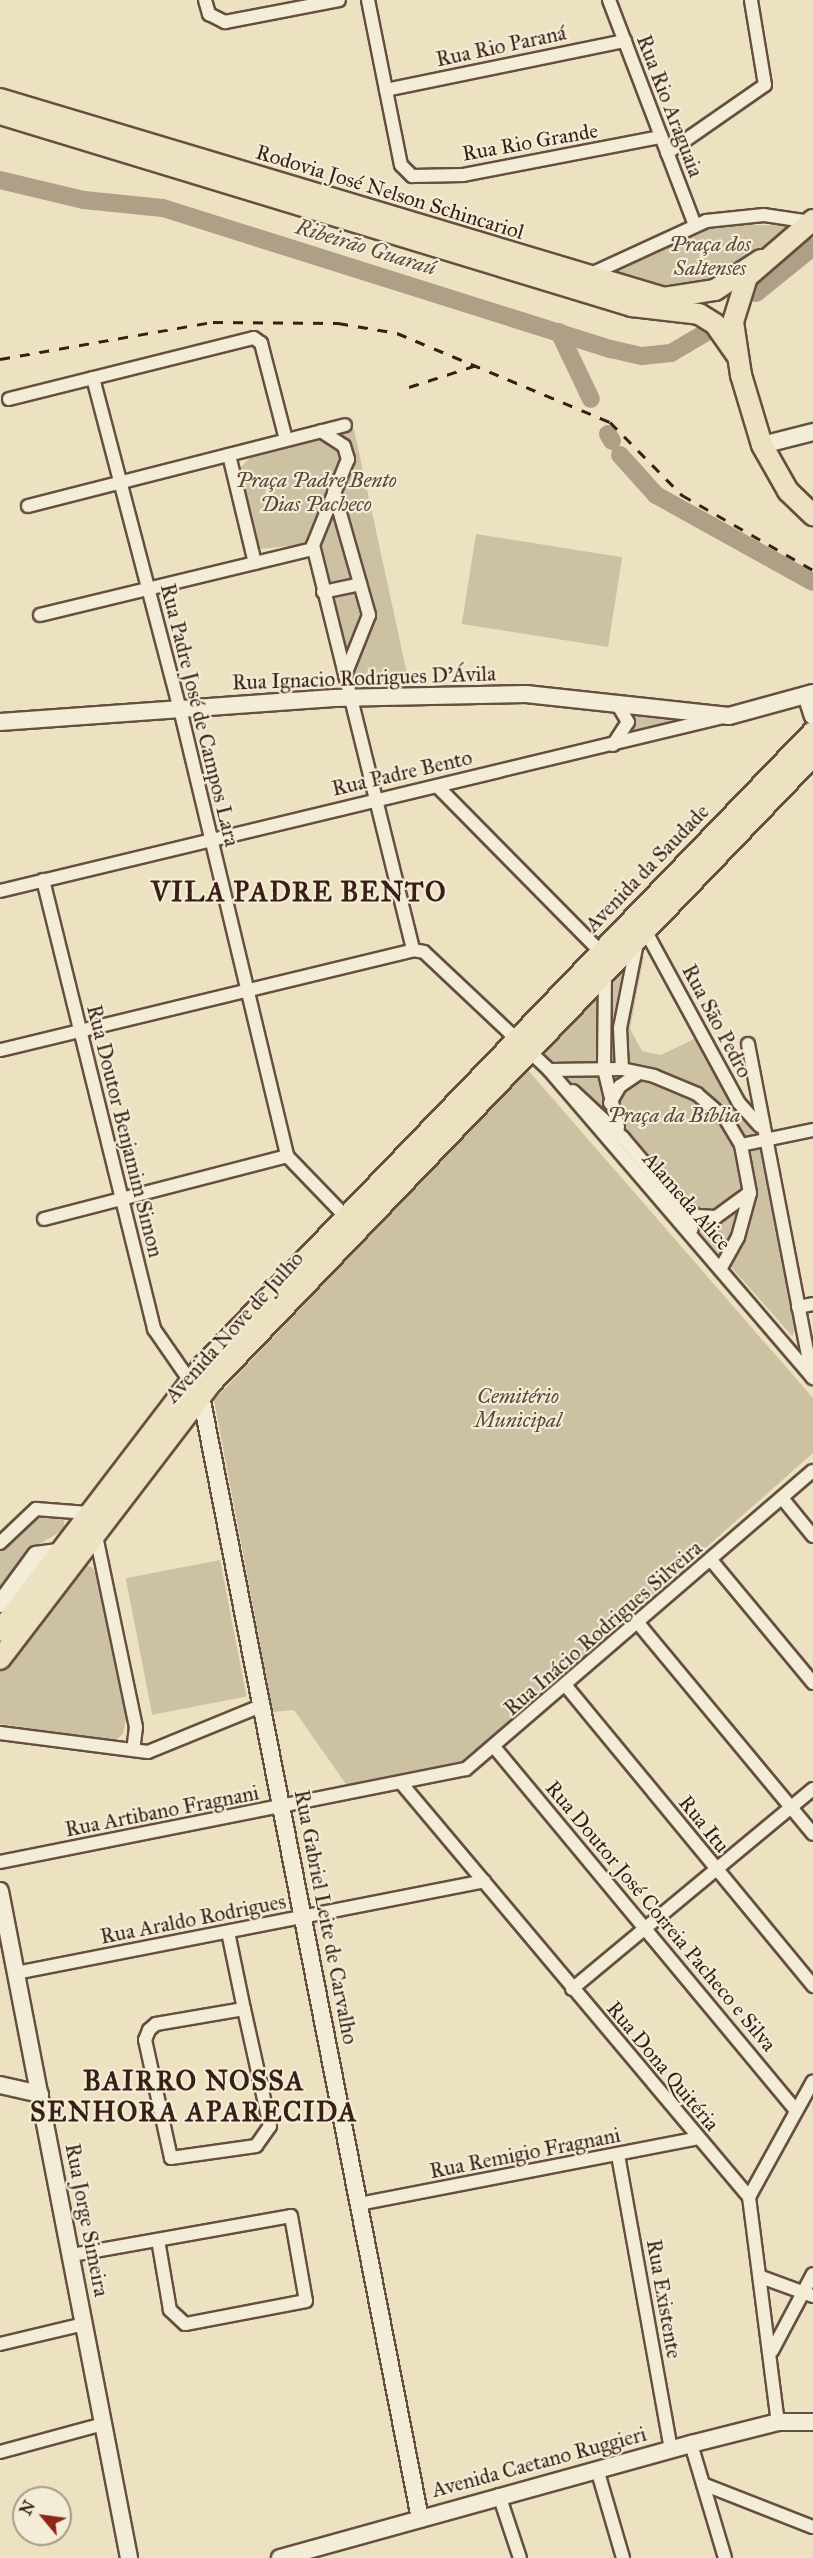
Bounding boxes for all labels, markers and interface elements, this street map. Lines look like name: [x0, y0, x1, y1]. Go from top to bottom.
street label: Rua Rio Paraná: [434, 20, 568, 72]
street label: Rua Rio Araguaia: [631, 31, 709, 181]
street label: Rua Rio Grande: [460, 118, 600, 166]
street label: Rodovia José Nelson Schincariol: [253, 139, 527, 245]
water label: Ribeirão Guaraú: [293, 213, 439, 281]
park label: Praça dos Saltenses: [669, 231, 751, 281]
park label: Praça Padre Bento Dias Pacheco: [235, 467, 397, 517]
street label: Rua Padre José de Campos Lara: [155, 581, 245, 849]
street label: Rua Ignacio Rodrigues D'Ávila: [232, 661, 496, 695]
street label: Rua Padre Bento: [329, 745, 475, 801]
street label: Avenida da Saudade: [580, 799, 714, 937]
district label: VILA PADRE BENTO: [151, 876, 447, 908]
street label: Rua São Pedro: [677, 960, 757, 1082]
street label: Rua Doutor Benjamim Simon: [81, 1002, 169, 1260]
park label: Praça da Bíblia: [607, 1102, 741, 1128]
street label: Alameda Alice: [637, 1147, 737, 1255]
street label: Avenida Nove de Julho: [159, 1246, 309, 1408]
park label: Cemitério Municipal: [474, 1383, 562, 1433]
street label: Rua Inácio Rodrigues Silveira: [499, 1535, 707, 1721]
street label: Rua Doutor José Correia Pacheco e Silva: [540, 1775, 782, 2057]
street label: Rua Artibano Fragnani: [63, 1780, 261, 1842]
street label: Rua Gabriel Leite de Carvalho: [289, 1788, 363, 2046]
street label: Rua Itu: [673, 1790, 735, 1858]
street label: Rua Araldo Rodrigues: [98, 1889, 288, 1949]
street label: Rua Dona Quitéria: [601, 1996, 725, 2136]
district label: BAIRRO NOSSA SENHORA APARECIDA: [30, 2064, 358, 2127]
street label: Rua Remigio Fragnani: [427, 2122, 623, 2184]
street label: Rua Jorge Simeira: [60, 2141, 114, 2299]
street label: Rua Existente: [641, 2237, 687, 2361]
street label: Avenida Caetano Ruggieri: [429, 2421, 649, 2503]
north arrow: [12, 2486, 72, 2546]
text: N: [16, 2497, 39, 2519]

